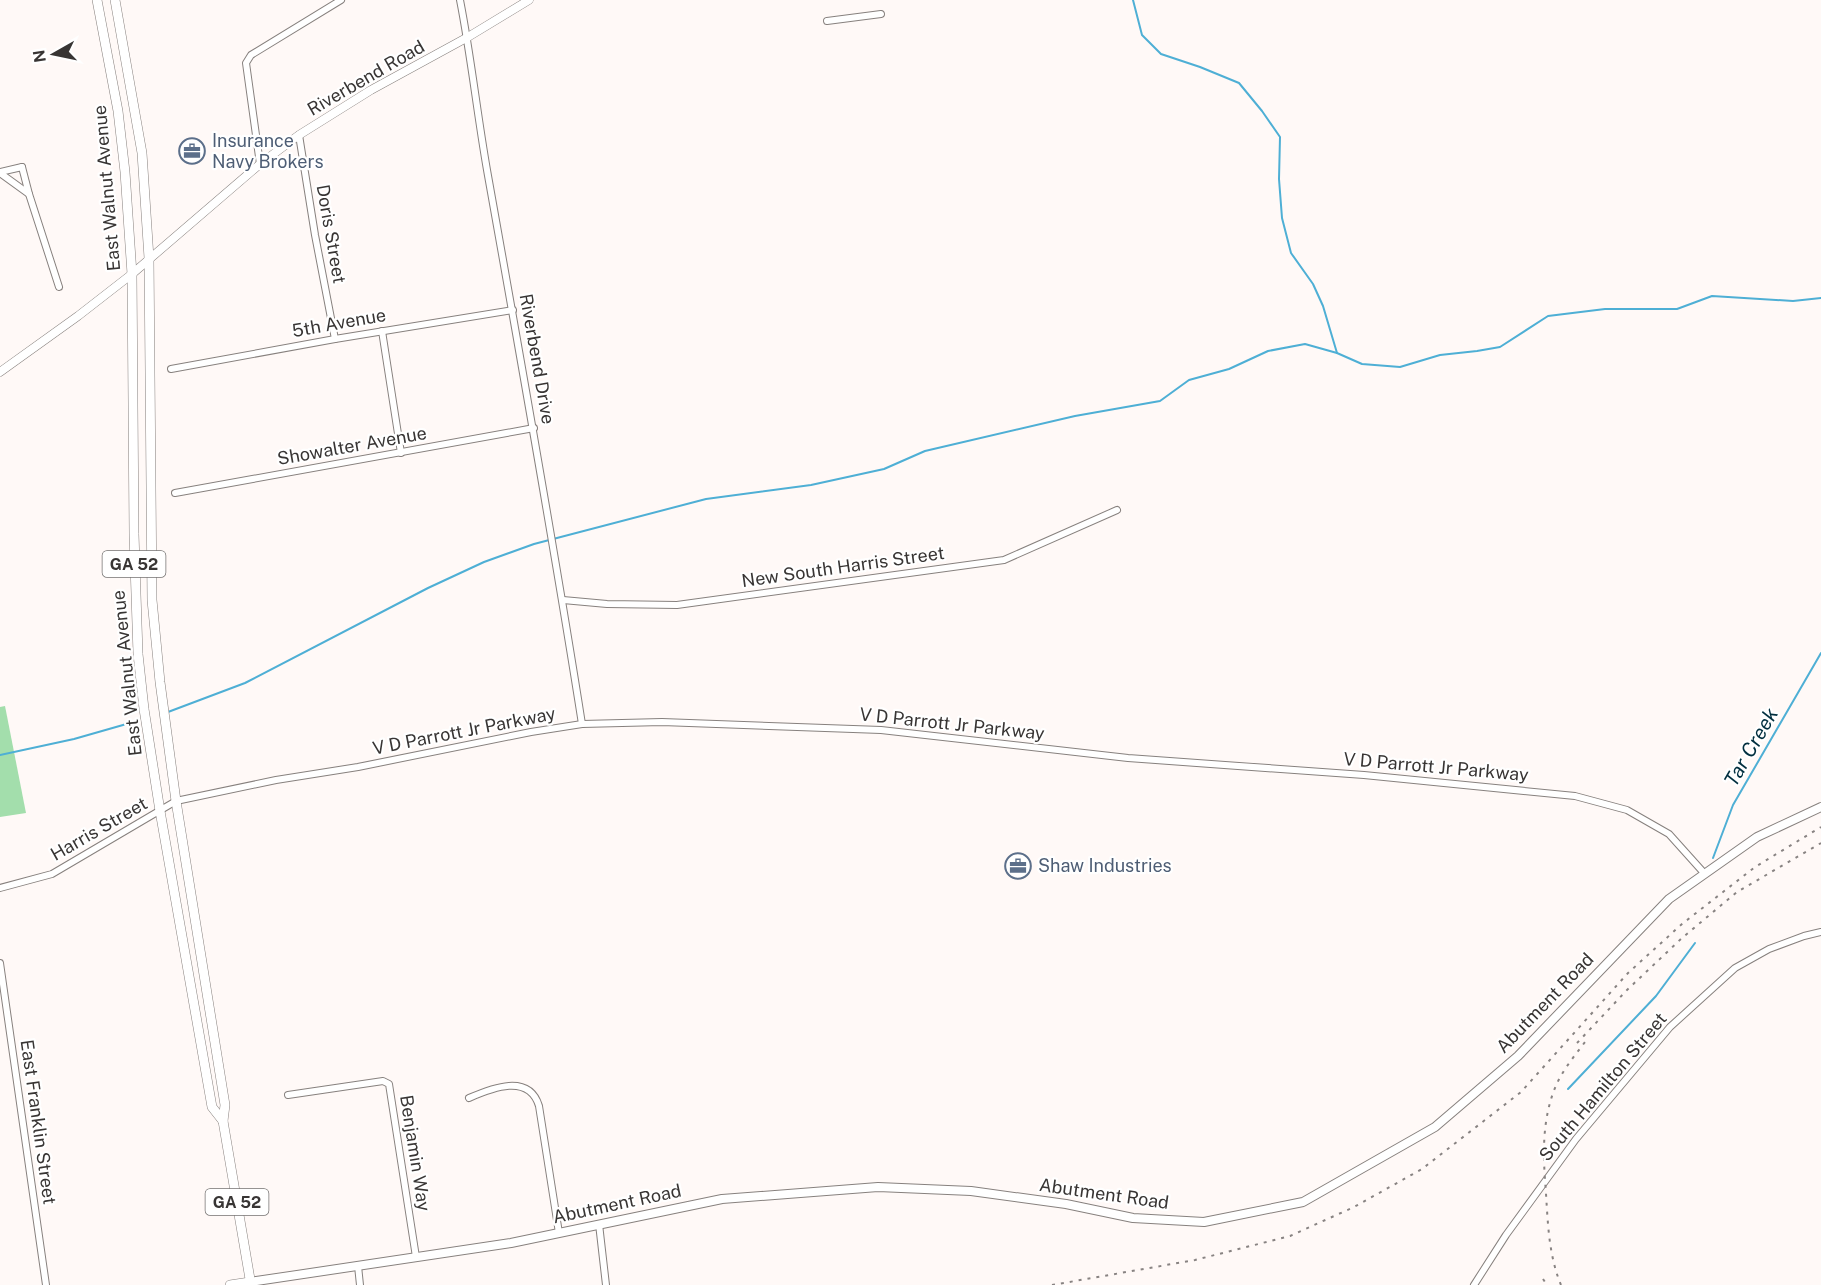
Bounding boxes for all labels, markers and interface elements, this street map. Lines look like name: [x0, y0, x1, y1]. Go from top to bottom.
north arrow: [24, 24, 84, 84]
street label: Riverbend Road: [303, 36, 428, 120]
text: N: [29, 49, 50, 64]
street label: East Walnut Avenue: [89, 104, 124, 272]
place label: Insurance Navy Brokers: [212, 130, 323, 172]
office icon: Insurance Navy Brokers: [177, 136, 207, 166]
street label: Doris Street: [312, 183, 351, 285]
street label: Riverbend Drive: [516, 292, 559, 426]
street label: 5th Avenue: [290, 304, 388, 341]
street label: Showalter Avenue: [276, 422, 428, 469]
street label: New South Harris Street: [740, 542, 946, 591]
road number: GA 52: [102, 551, 166, 577]
street label: East Walnut Avenue: [107, 589, 146, 757]
street label: V D Parrott Jr Parkway: [371, 702, 558, 759]
street label: V D Parrott Jr Parkway: [859, 703, 1046, 744]
water label: Tar Creek: [1719, 703, 1783, 790]
street label: V D Parrott Jr Parkway: [1343, 748, 1530, 785]
street label: Harris Street: [47, 792, 151, 865]
office icon: Shaw Industries: [1003, 851, 1033, 881]
place label: Shaw Industries: [1038, 855, 1172, 876]
street label: Abutment Road: [1492, 948, 1598, 1057]
street label: South Hamilton Street: [1534, 1008, 1671, 1165]
street label: East Franklin Street: [17, 1038, 60, 1206]
street label: Benjamin Way: [396, 1093, 435, 1213]
street label: Abutment Road: [1038, 1174, 1170, 1213]
street label: Abutment Road: [551, 1180, 683, 1227]
road number: GA 52: [206, 1189, 268, 1215]

